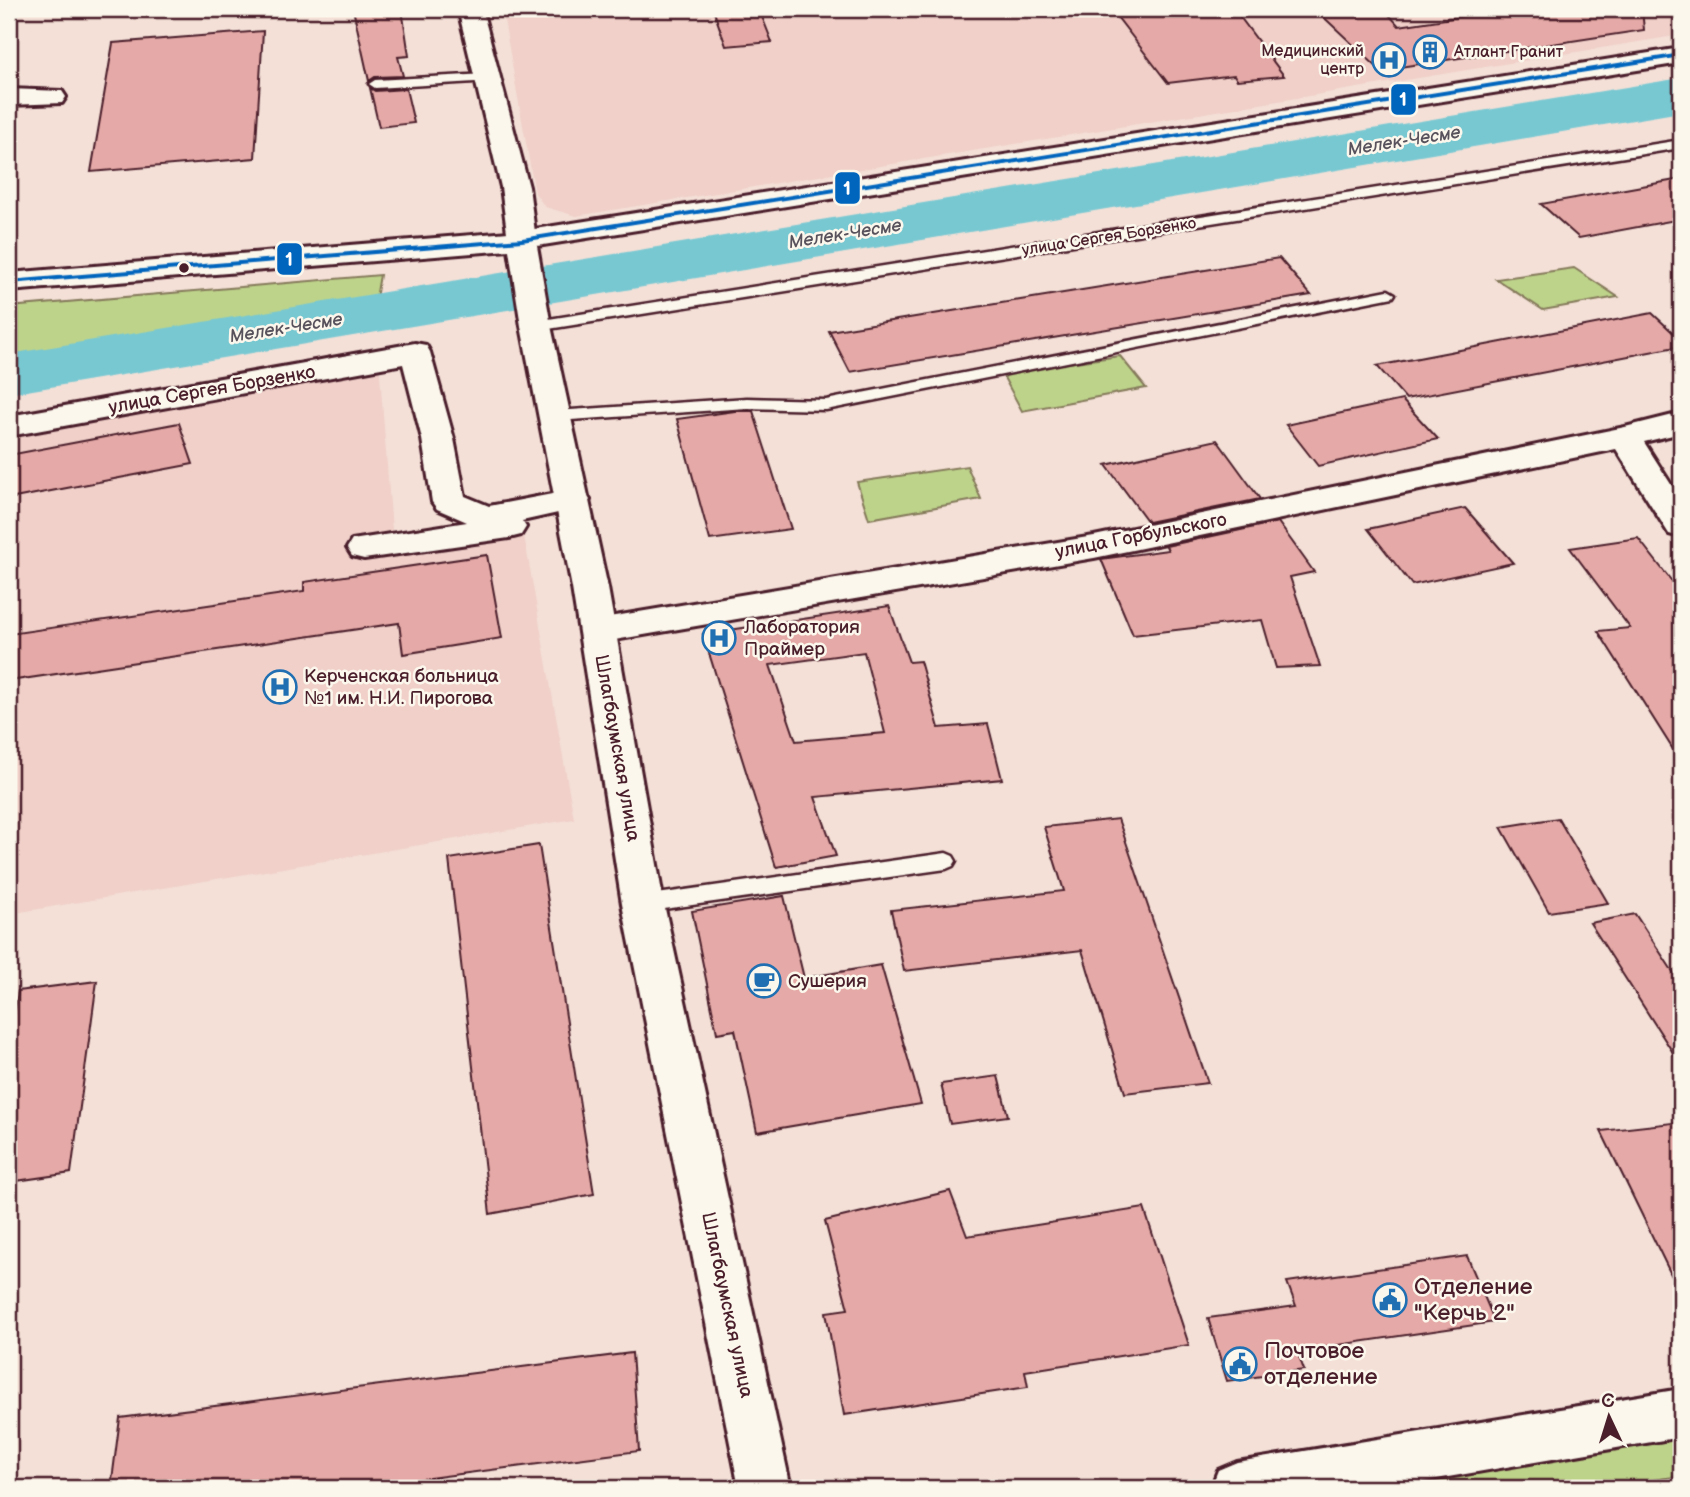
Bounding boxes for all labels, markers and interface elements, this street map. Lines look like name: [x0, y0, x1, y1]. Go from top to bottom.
building icon: Атлант Гранит: [1411, 33, 1449, 71]
hospital icon: Медицинский центр: [1370, 41, 1408, 79]
place label: Медицинский центр: [1261, 42, 1364, 79]
place label: Атлант Гранит: [1453, 43, 1564, 62]
line badge: 1: [1390, 83, 1417, 116]
text: 1: [1399, 89, 1407, 112]
water label: Мелек-Чесме: [1346, 122, 1462, 160]
line badge: 1: [834, 171, 861, 205]
text: 1: [843, 178, 851, 201]
street label: улица Сергея Борзенко: [1020, 214, 1198, 260]
water label: Мелек-Чесме: [787, 215, 903, 253]
line badge: 1: [276, 242, 303, 276]
text: 1: [285, 249, 293, 272]
unlabelled marker: [177, 261, 191, 275]
water label: Мелек-Чесме: [228, 309, 344, 347]
street label: улица Сергея Борзенко: [107, 360, 317, 420]
street label: улица Горбульского: [1053, 508, 1229, 564]
place label: Лаборатория Праймер: [743, 616, 860, 661]
hospital icon: Лаборатория Праймер: [700, 619, 738, 657]
street label: Шлагбаумская улица: [589, 653, 645, 843]
place label: Керченская больница №1 им. Н.И. Пирогова: [304, 665, 499, 710]
hospital icon: Керченская больница №1 им. Н.И. Пирогова: [261, 668, 299, 706]
cafe icon: Сушерия: [745, 962, 783, 1000]
place label: Сушерия: [788, 970, 867, 993]
street label: Шлагбаумская улица: [696, 1210, 758, 1400]
place label: Отделение "Керчь 2": [1414, 1273, 1533, 1327]
public building icon: Отделение "Керчь 2": [1371, 1281, 1409, 1319]
place label: Почтовое отделение: [1264, 1337, 1378, 1391]
public building icon: Почтовое отделение: [1221, 1345, 1259, 1383]
north arrow: [1574, 1382, 1644, 1452]
text: С: [1601, 1390, 1615, 1413]

